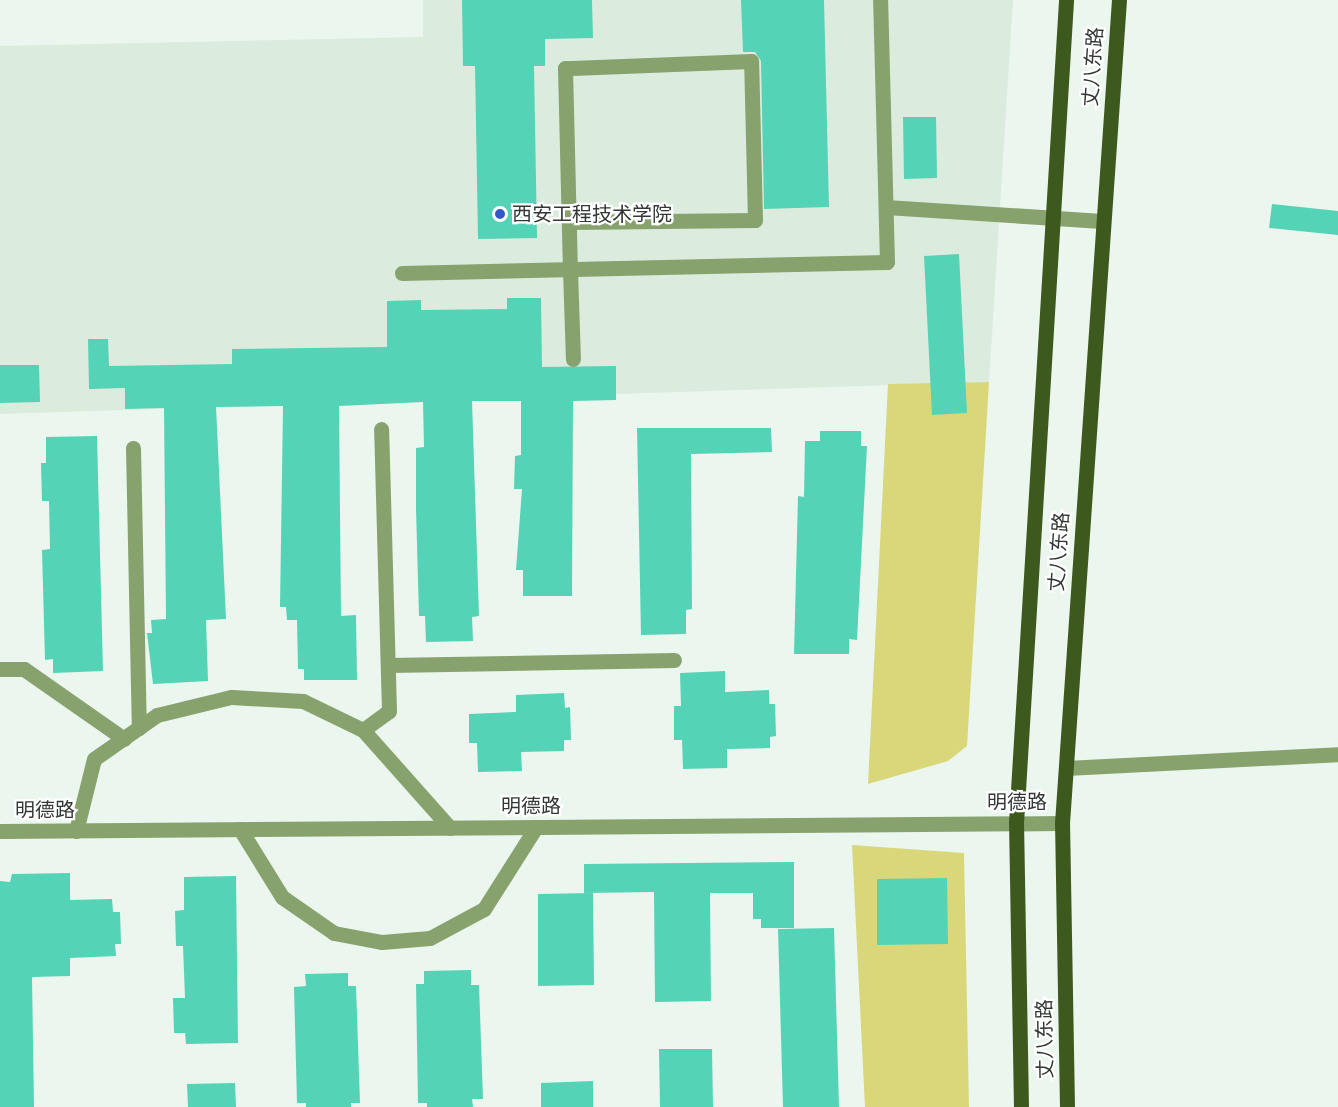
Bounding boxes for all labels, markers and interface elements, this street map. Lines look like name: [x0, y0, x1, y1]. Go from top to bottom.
street label: 丈八东路: [1078, 26, 1108, 108]
place label: 西安工程技术学院: [512, 202, 672, 226]
marker: 西安工程技术学院: [493, 207, 507, 221]
street label: 丈八东路: [1044, 511, 1074, 593]
street label: 明德路: [987, 790, 1047, 814]
street label: 明德路: [501, 794, 561, 818]
street label: 明德路: [15, 798, 75, 822]
street label: 丈八东路: [1032, 999, 1058, 1079]

